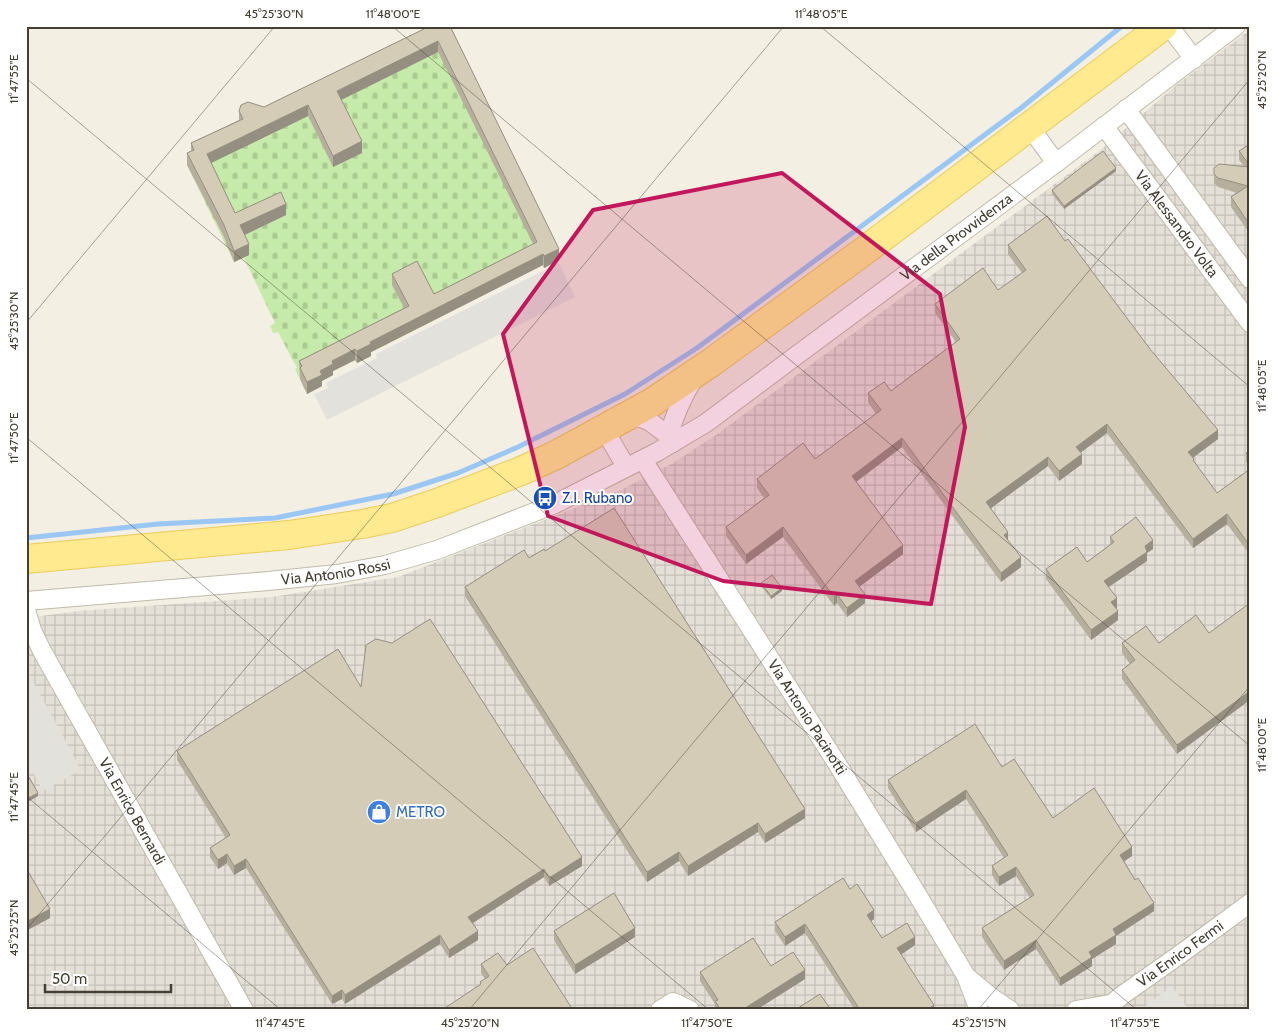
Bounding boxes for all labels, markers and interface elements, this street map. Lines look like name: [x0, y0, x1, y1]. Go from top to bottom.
text: 45°25'30"N: [245, 6, 303, 21]
text: 11°48'00"E: [366, 6, 421, 21]
text: 11°48'05"E: [795, 6, 848, 21]
text: 45°25'20"N: [1254, 51, 1269, 109]
text: 11°47'55"E: [6, 54, 21, 104]
street label: Via Alessandro Volta: [1131, 167, 1223, 282]
street label: Via della Provvidenza: [897, 189, 1016, 284]
text: 45°25'30"N: [6, 292, 21, 350]
text: 11°48'05"E: [1254, 359, 1269, 412]
text: 11°47'50"E: [6, 412, 21, 464]
bus stop icon: Z.I. Rubano: [532, 485, 558, 511]
place label: Z.I. Rubano: [562, 489, 633, 507]
street label: Via Antonio Rossi: [280, 555, 392, 589]
street label: Via Antonio Pacinotti: [764, 656, 851, 778]
text: 11°48'00"E: [1254, 717, 1269, 772]
street label: Via Enrico Bernardi: [95, 755, 169, 868]
text: 11°47'45"E: [6, 772, 21, 822]
shop icon: METRO: [366, 799, 392, 825]
place label: METRO: [396, 803, 445, 821]
text: 45°25'25"N: [6, 900, 21, 956]
street label: Via Enrico Fermi: [1133, 917, 1227, 991]
scale bar: [45, 961, 171, 993]
text: 50 m: [52, 970, 87, 988]
text: 11°47'45"E: [255, 1015, 305, 1030]
text: 45°25'20"N: [441, 1015, 499, 1030]
text: 11°47'50"E: [681, 1015, 733, 1030]
text: 45°25'15"N: [952, 1015, 1006, 1030]
text: 11°47'55"E: [1110, 1015, 1160, 1030]

